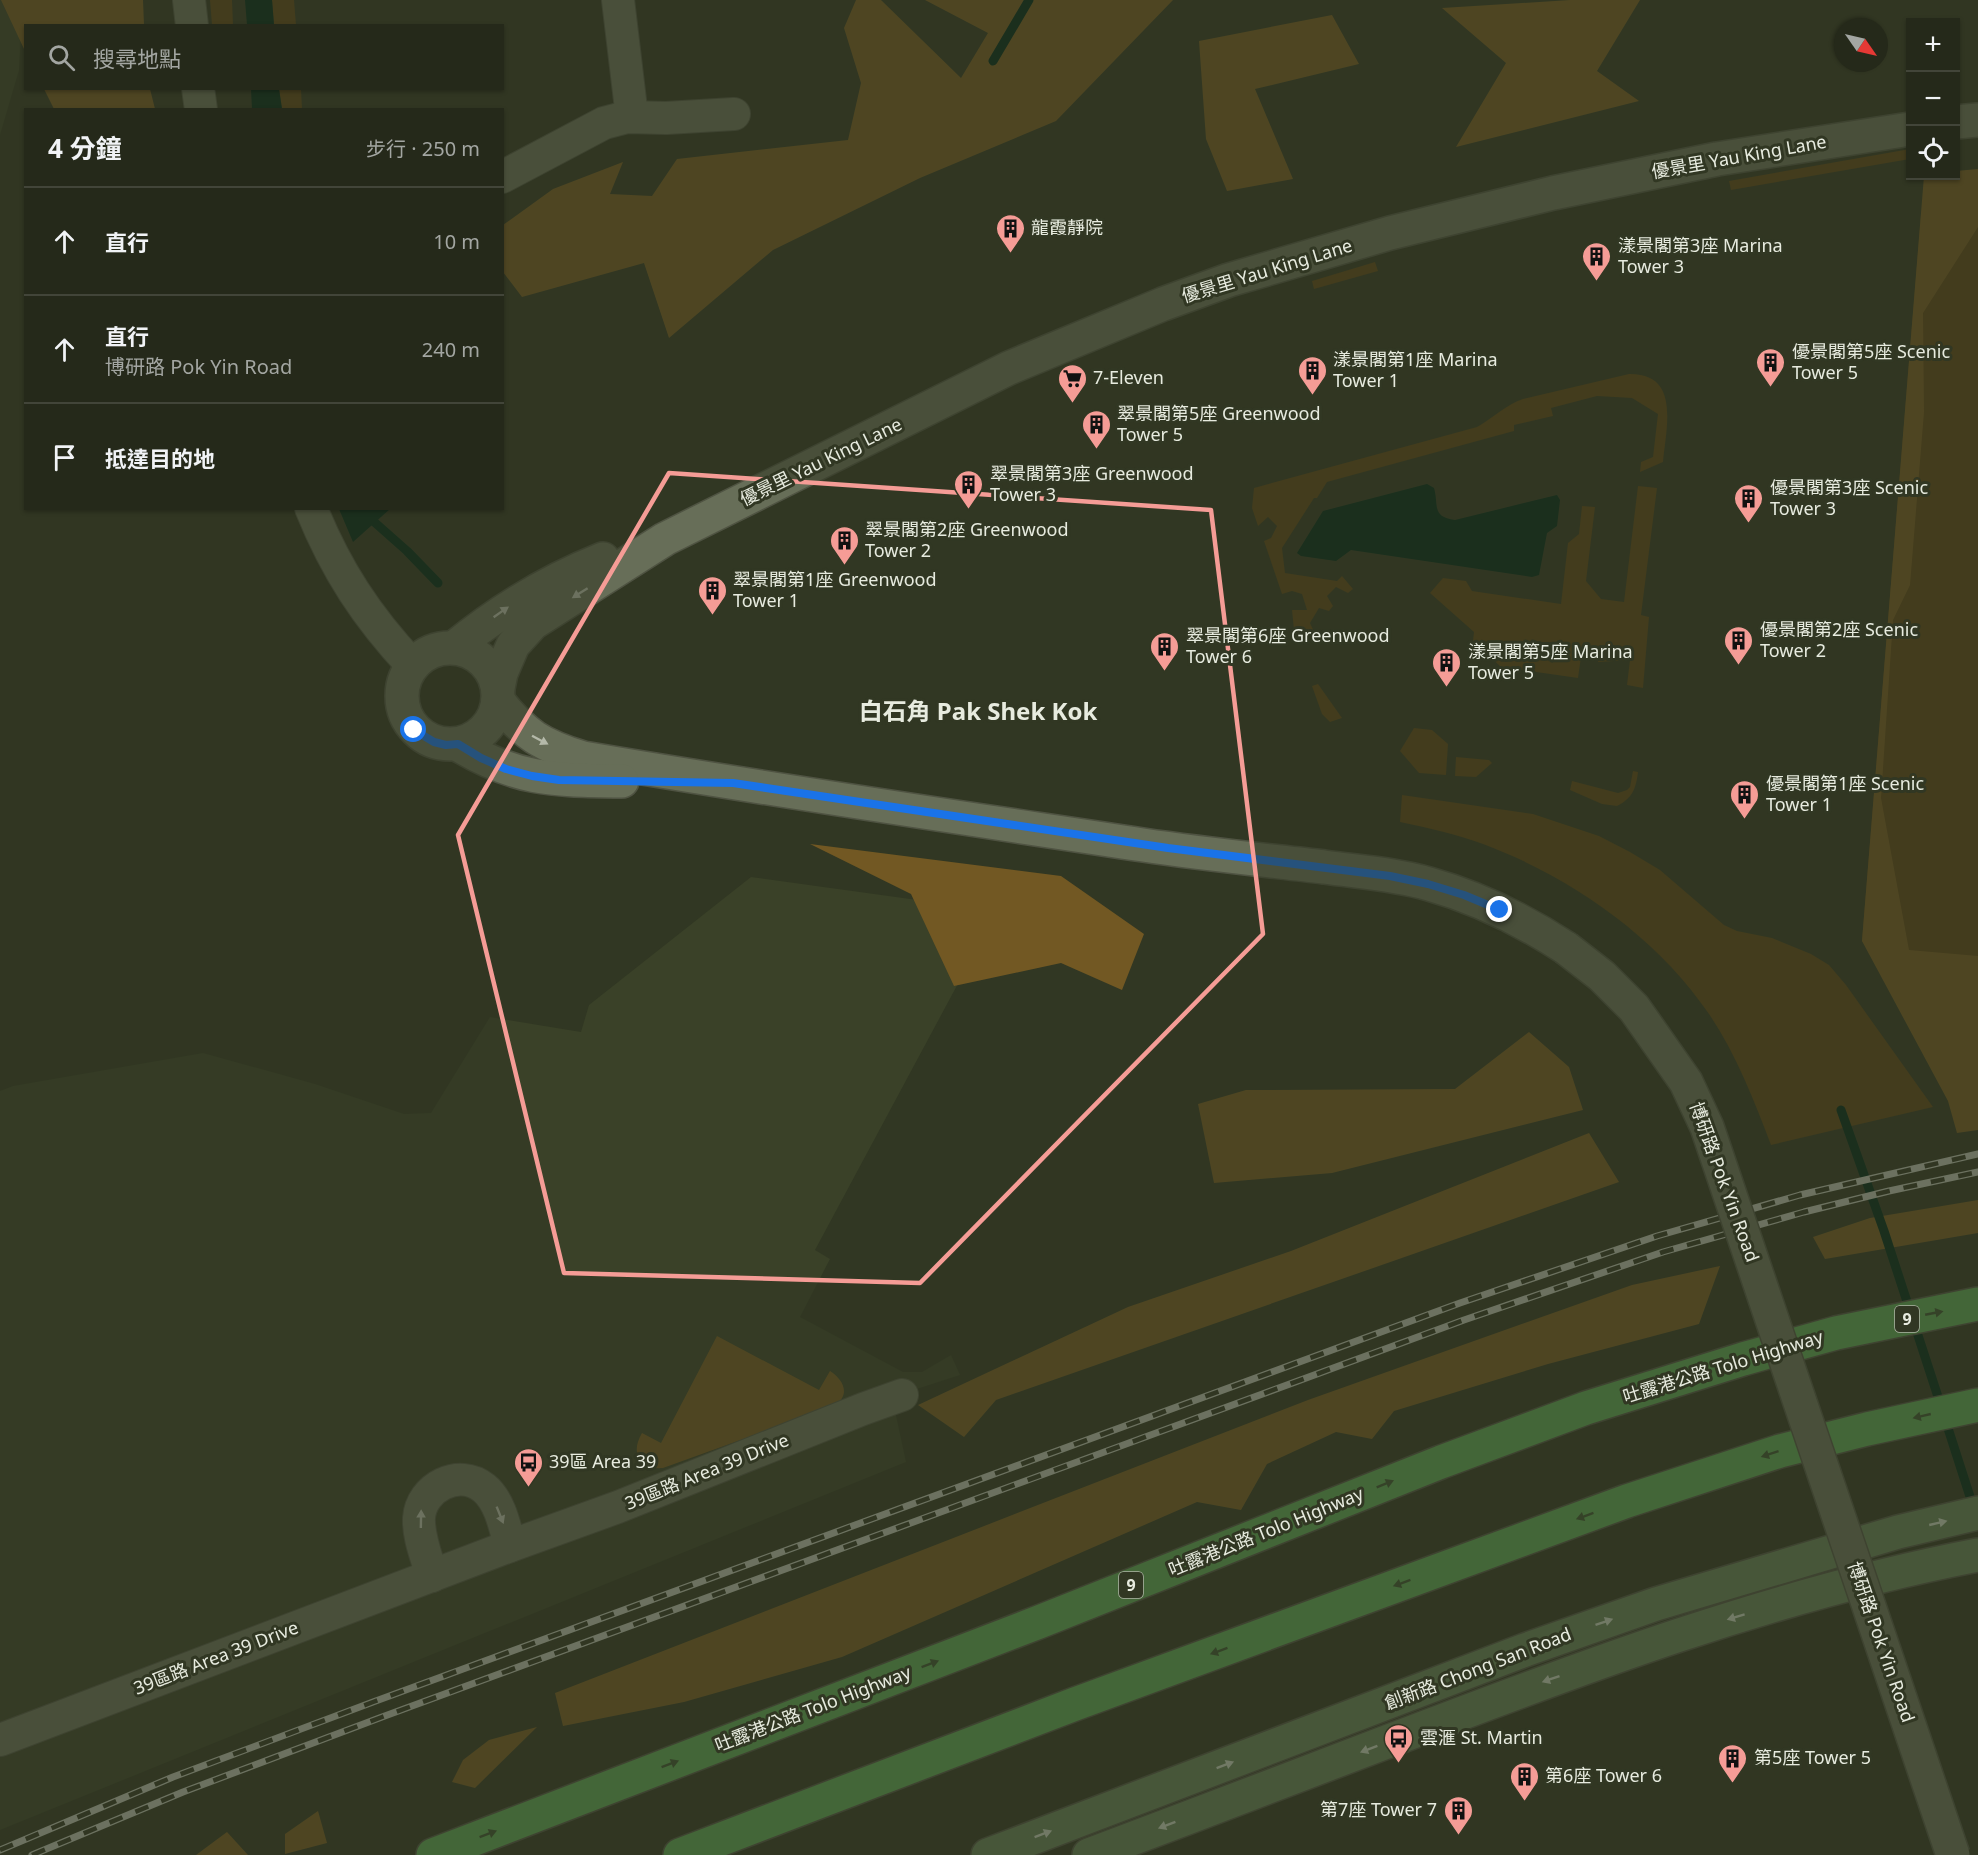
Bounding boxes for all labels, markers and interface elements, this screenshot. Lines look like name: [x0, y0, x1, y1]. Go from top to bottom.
north arrow: [1834, 18, 1888, 72]
map controls: [1906, 18, 1960, 180]
button: +: [1906, 18, 1960, 72]
search box: [24, 24, 504, 90]
icon: search: [45, 41, 78, 74]
text: 搜尋地點: [93, 43, 181, 73]
button: −: [1906, 72, 1960, 126]
button: locate: [1906, 126, 1960, 180]
street label: 優景里 Yau King Lane: [1649, 129, 1828, 183]
text: 4 分鐘: [48, 130, 122, 166]
text: 步行 · 250 m: [366, 135, 480, 162]
building icon: 龍霞靜院: [994, 212, 1026, 254]
place label: 龍霞靜院: [1031, 215, 1103, 239]
icon: ahead: [48, 225, 81, 258]
text: 直行: [105, 227, 149, 257]
text: 10 m: [433, 228, 480, 255]
street label: 優景里 Yau King Lane: [1178, 233, 1355, 307]
place label: 漾景閣第3座 Marina Tower 3: [1618, 233, 1783, 278]
building icon: 漾景閣第3座 Marina Tower 3: [1581, 240, 1613, 282]
text: 直行: [105, 321, 149, 351]
icon: ahead: [48, 333, 81, 366]
text: 240 m: [422, 336, 480, 363]
place label: 優景閣第5座 Scenic Tower 5: [1792, 339, 1950, 384]
building icon: 優景閣第5座 Scenic Tower 5: [1755, 346, 1787, 388]
place label: 漾景閣第1座 Marina Tower 1: [1333, 347, 1498, 392]
text: 博研路 Pok Yin Road: [105, 353, 292, 380]
building icon: 漾景閣第1座 Marina Tower 1: [1296, 354, 1328, 396]
supermarket icon: 7-Eleven: [1056, 362, 1088, 404]
place label: 7-Eleven: [1093, 365, 1164, 389]
place label: 翠景閣第5座 Greenwood Tower 5: [1117, 401, 1321, 446]
building icon: 翠景閣第5座 Greenwood Tower 5: [1080, 408, 1112, 450]
street label: 優景里 Yau King Lane: [736, 411, 906, 511]
icon: arrive: [48, 441, 81, 474]
text: 抵達目的地: [105, 443, 215, 473]
place label: 翠景閣第3座 Greenwood Tower 3: [990, 461, 1194, 506]
building icon: 翠景閣第3座 Greenwood Tower 3: [953, 468, 985, 510]
place label: 優景閣第3座 Scenic Tower 3: [1770, 475, 1928, 520]
building icon: 優景閣第3座 Scenic Tower 3: [1733, 482, 1765, 524]
place label: 翠景閣第2座 Greenwood Tower 2: [865, 517, 1069, 562]
building icon: 翠景閣第2座 Greenwood Tower 2: [828, 524, 860, 566]
place label: 翠景閣第1座 Greenwood Tower 1: [733, 567, 937, 612]
building icon: 翠景閣第1座 Greenwood Tower 1: [696, 574, 728, 616]
one-way arrow: [572, 587, 588, 598]
one-way arrow: [493, 607, 509, 618]
place label: 優景閣第2座 Scenic Tower 2: [1760, 617, 1918, 662]
place label: 翠景閣第6座 Greenwood Tower 6: [1186, 623, 1390, 668]
building icon: 優景閣第2座 Scenic Tower 2: [1723, 624, 1755, 666]
building icon: 翠景閣第6座 Greenwood Tower 6: [1149, 630, 1181, 672]
place label: 漾景閣第5座 Marina Tower 5: [1468, 639, 1633, 684]
building icon: 漾景閣第5座 Marina Tower 5: [1431, 646, 1463, 688]
district label: 白石角 Pak Shek Kok: [859, 694, 1097, 727]
route start: [400, 716, 426, 742]
one-way arrow: [532, 735, 549, 745]
place label: 優景閣第1座 Scenic Tower 1: [1766, 771, 1924, 816]
building icon: 優景閣第1座 Scenic Tower 1: [1729, 778, 1761, 820]
route end: [1486, 896, 1512, 922]
street label: 博研路 Pok Yin Road: [1685, 1098, 1765, 1265]
road number: 9: [1895, 1306, 1919, 1332]
one-way arrow: [1925, 1308, 1944, 1317]
street label: 吐露港公路 Tolo Highway: [1620, 1324, 1827, 1408]
one-way arrow: [1913, 1412, 1932, 1422]
street label: 39區路 Area 39 Drive: [621, 1427, 792, 1515]
bus stop icon: 39區 Area 39: [512, 1446, 544, 1488]
place label: 39區 Area 39: [549, 1449, 656, 1473]
one-way arrow: [1761, 1450, 1779, 1460]
one-way arrow: [1376, 1479, 1394, 1488]
street label: 吐露港公路 Tolo Highway: [1165, 1481, 1367, 1581]
one-way arrow: [495, 1507, 505, 1525]
one-way arrow: [416, 1510, 425, 1529]
one-way arrow: [1576, 1512, 1594, 1522]
one-way arrow: [1929, 1517, 1947, 1527]
street label: 博研路 Pok Yin Road: [1843, 1558, 1921, 1725]
road number: 9: [1119, 1572, 1143, 1598]
one-way arrow: [1392, 1578, 1410, 1588]
one-way arrow: [1727, 1613, 1745, 1622]
street label: 39區路 Area 39 Drive: [130, 1615, 301, 1700]
one-way arrow: [1595, 1617, 1613, 1627]
street label: 創新路 Chong San Road: [1381, 1621, 1574, 1715]
one-way arrow: [1209, 1646, 1227, 1656]
street label: 吐露港公路 Tolo Highway: [711, 1659, 915, 1757]
one-way arrow: [921, 1659, 939, 1668]
one-way arrow: [1542, 1674, 1560, 1684]
bus stop icon: 雲滙 St. Martin: [1383, 1722, 1415, 1764]
place label: 雲滙 St. Martin: [1420, 1725, 1543, 1749]
building icon: 第5座 Tower 5: [1717, 1742, 1749, 1784]
one-way arrow: [1360, 1744, 1378, 1754]
place label: 第5座 Tower 5: [1754, 1745, 1871, 1769]
one-way arrow: [661, 1759, 679, 1769]
one-way arrow: [1216, 1760, 1234, 1769]
building icon: 第6座 Tower 6: [1508, 1760, 1540, 1802]
place label: 第6座 Tower 6: [1545, 1763, 1662, 1787]
building icon: 第7座 Tower 7: [1442, 1794, 1474, 1836]
place label: 第7座 Tower 7: [1320, 1797, 1437, 1821]
one-way arrow: [1158, 1821, 1176, 1831]
one-way arrow: [479, 1829, 497, 1839]
one-way arrow: [1034, 1829, 1052, 1839]

